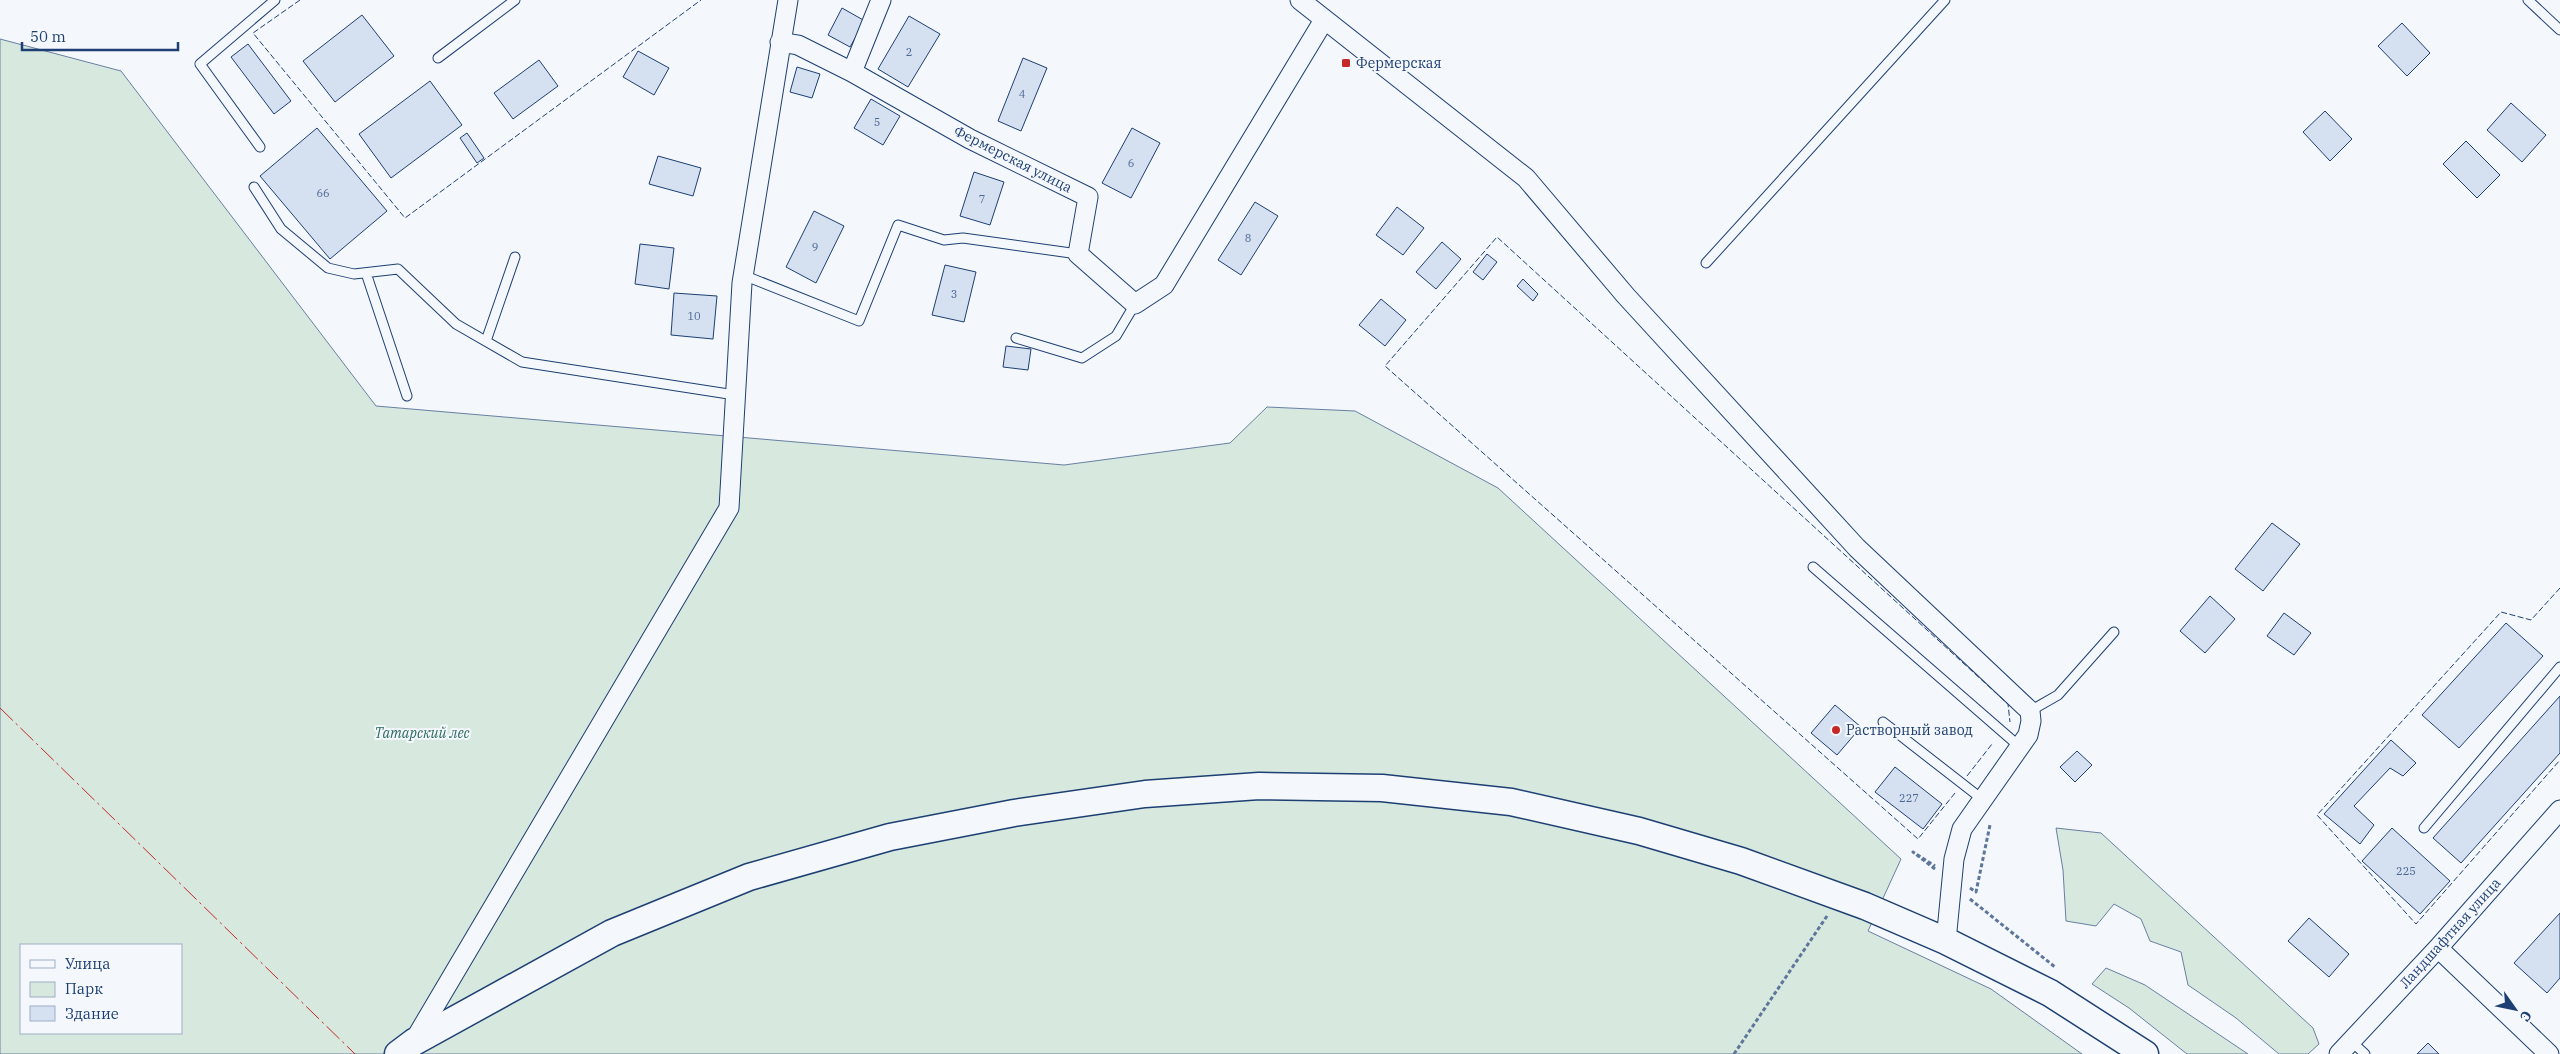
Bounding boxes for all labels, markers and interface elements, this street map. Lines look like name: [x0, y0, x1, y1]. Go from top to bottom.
scale bar: [22, 20, 179, 52]
text: 50 m: [30, 27, 66, 46]
house number: 2: [906, 45, 912, 59]
place label: Фермерская: [1356, 54, 1442, 72]
marker: Фермерская: [1340, 57, 1352, 69]
house number: 4: [1019, 87, 1026, 101]
house number: 5: [874, 115, 880, 129]
street label: Фермерская улица: [951, 121, 1075, 197]
house number: 6: [1128, 156, 1134, 170]
house number: 66: [316, 186, 330, 200]
house number: 7: [979, 192, 985, 206]
house number: 8: [1245, 231, 1251, 245]
house number: 9: [812, 240, 818, 254]
house number: 3: [951, 287, 957, 301]
house number: 10: [687, 309, 701, 323]
place label: Растворный завод: [1846, 721, 1973, 739]
park label: Татарский лес: [374, 724, 470, 742]
marker: Растворный завод: [1830, 724, 1842, 736]
house number: 227: [1899, 791, 1919, 805]
house number: 225: [2396, 864, 2416, 878]
street label: Ландшафтная улица: [2396, 874, 2505, 992]
legend: [20, 944, 182, 1034]
text: Улица: [65, 954, 110, 973]
text: Парк: [65, 979, 103, 998]
north arrow: [2490, 984, 2540, 1034]
text: Здание: [65, 1004, 119, 1023]
text: С: [2516, 1007, 2536, 1025]

